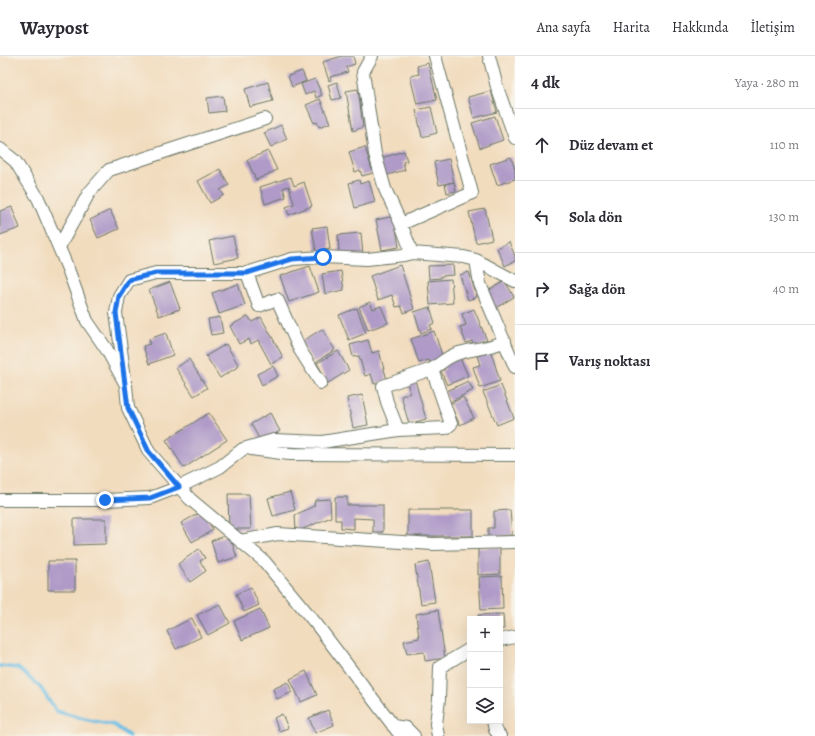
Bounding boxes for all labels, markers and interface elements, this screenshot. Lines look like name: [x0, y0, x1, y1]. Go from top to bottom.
text: Waypost: [20, 15, 89, 41]
text: Ana sayfa: [537, 18, 591, 37]
text: Harita: [613, 18, 650, 37]
text: Hakkında: [672, 18, 728, 37]
text: İletişim: [750, 18, 795, 37]
text: 4 dk: [531, 71, 560, 94]
text: Yaya · 280 m: [735, 74, 799, 91]
icon: ahead: [531, 134, 553, 156]
text: Düz devam et: [569, 135, 653, 155]
text: 110 m: [770, 136, 799, 153]
icon: left: [531, 206, 553, 228]
text: Sola dön: [569, 207, 622, 227]
text: 130 m: [769, 208, 799, 225]
route start: [314, 248, 332, 266]
icon: right: [531, 278, 553, 300]
text: Sağa dön: [569, 279, 625, 299]
text: 40 m: [773, 280, 799, 297]
icon: arrive: [531, 350, 553, 372]
text: Varış noktası: [569, 351, 650, 371]
route end: [96, 491, 114, 509]
map controls: [467, 616, 503, 724]
button: +: [467, 616, 503, 652]
button: −: [467, 652, 503, 688]
button: layers: [467, 688, 503, 724]

